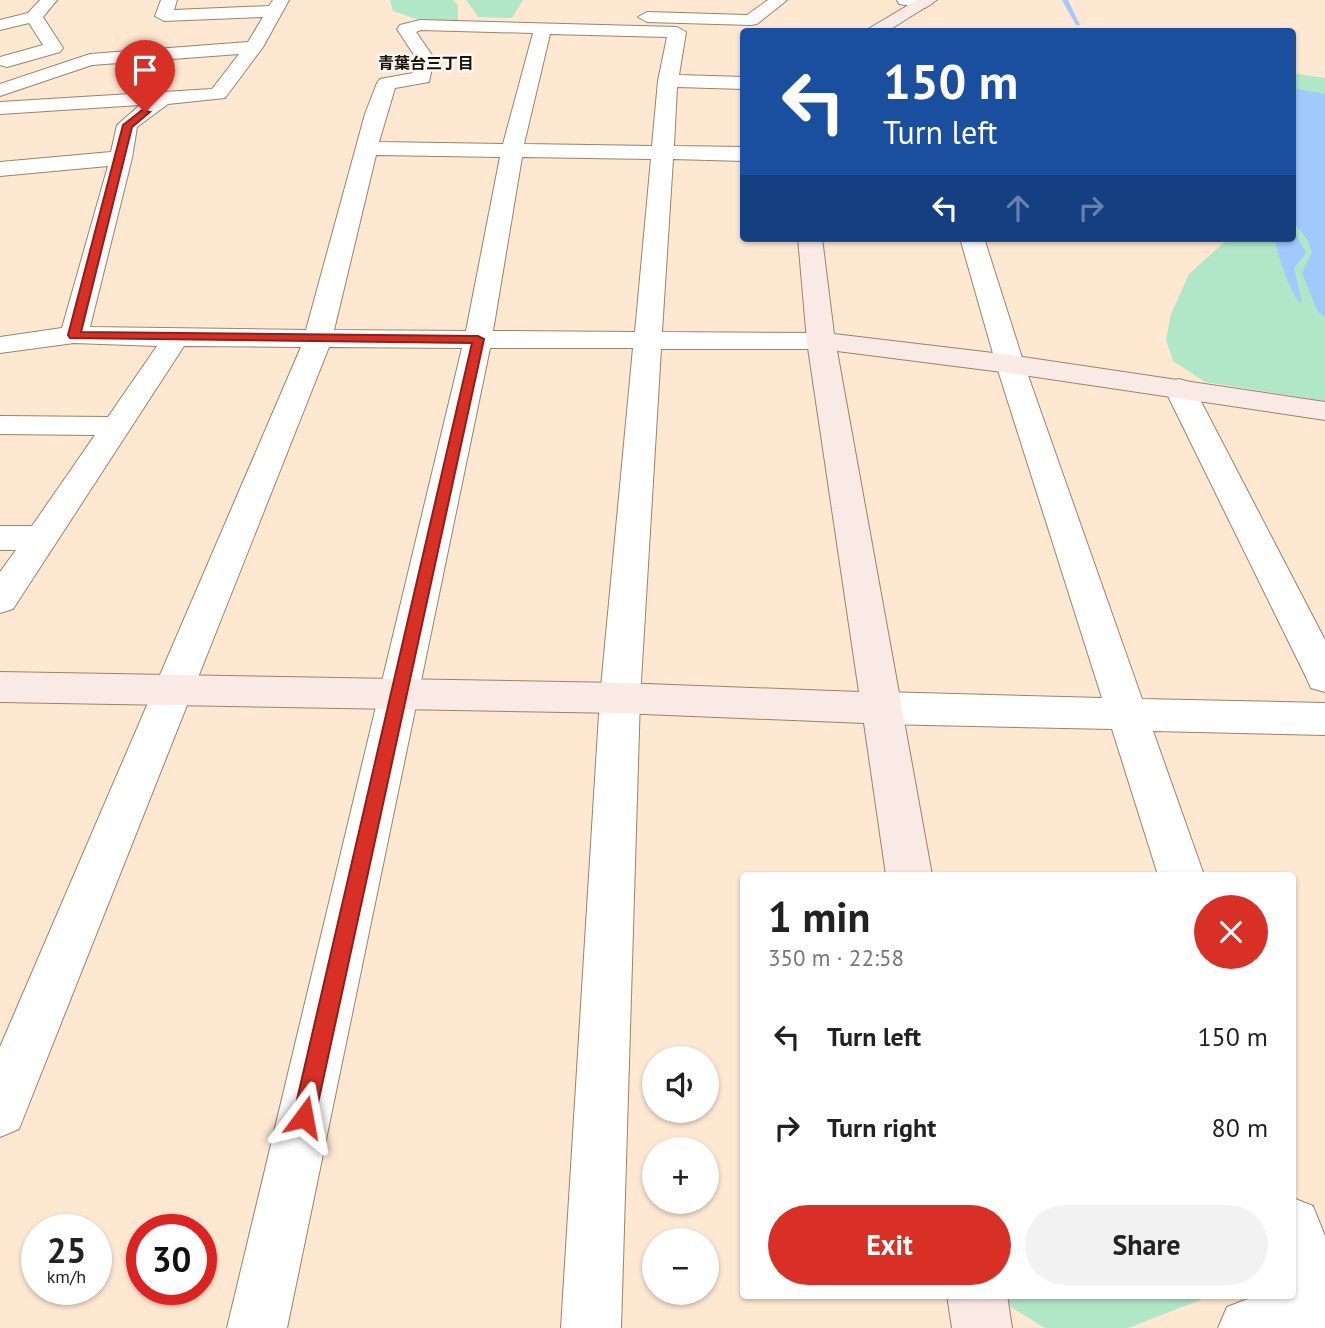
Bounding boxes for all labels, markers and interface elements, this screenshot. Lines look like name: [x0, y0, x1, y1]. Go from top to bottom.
pin: [115, 40, 175, 112]
text: 150 m: [883, 49, 1018, 113]
icon: arrive: [126, 51, 164, 89]
district label: 青葉台三丁目: [378, 53, 474, 73]
icon: left: [768, 56, 859, 147]
text: Turn left: [883, 111, 998, 153]
icon: left: [926, 189, 964, 227]
icon: ahead: [999, 189, 1037, 227]
icon: right: [1072, 189, 1110, 227]
text: 1 min: [768, 889, 870, 944]
button: close: [1194, 895, 1268, 969]
text: 350 m · 22:58: [768, 943, 904, 972]
icon: left: [768, 1018, 806, 1056]
text: Turn left: [827, 1020, 921, 1053]
text: 150 m: [1197, 1020, 1268, 1053]
map controls: [642, 1046, 719, 1305]
button: sound: [642, 1046, 719, 1123]
position arrow: [267, 1080, 341, 1154]
icon: right: [768, 1109, 806, 1147]
text: Turn right: [827, 1111, 936, 1144]
text: 80 m: [1212, 1111, 1268, 1144]
button: +: [642, 1137, 719, 1214]
button: Exit: [768, 1205, 1011, 1285]
button: Share: [1025, 1205, 1268, 1285]
speed limit sign: 30: [126, 1214, 217, 1305]
text: 25: [47, 1227, 86, 1273]
button: −: [642, 1228, 719, 1305]
text: km/h: [47, 1265, 86, 1288]

